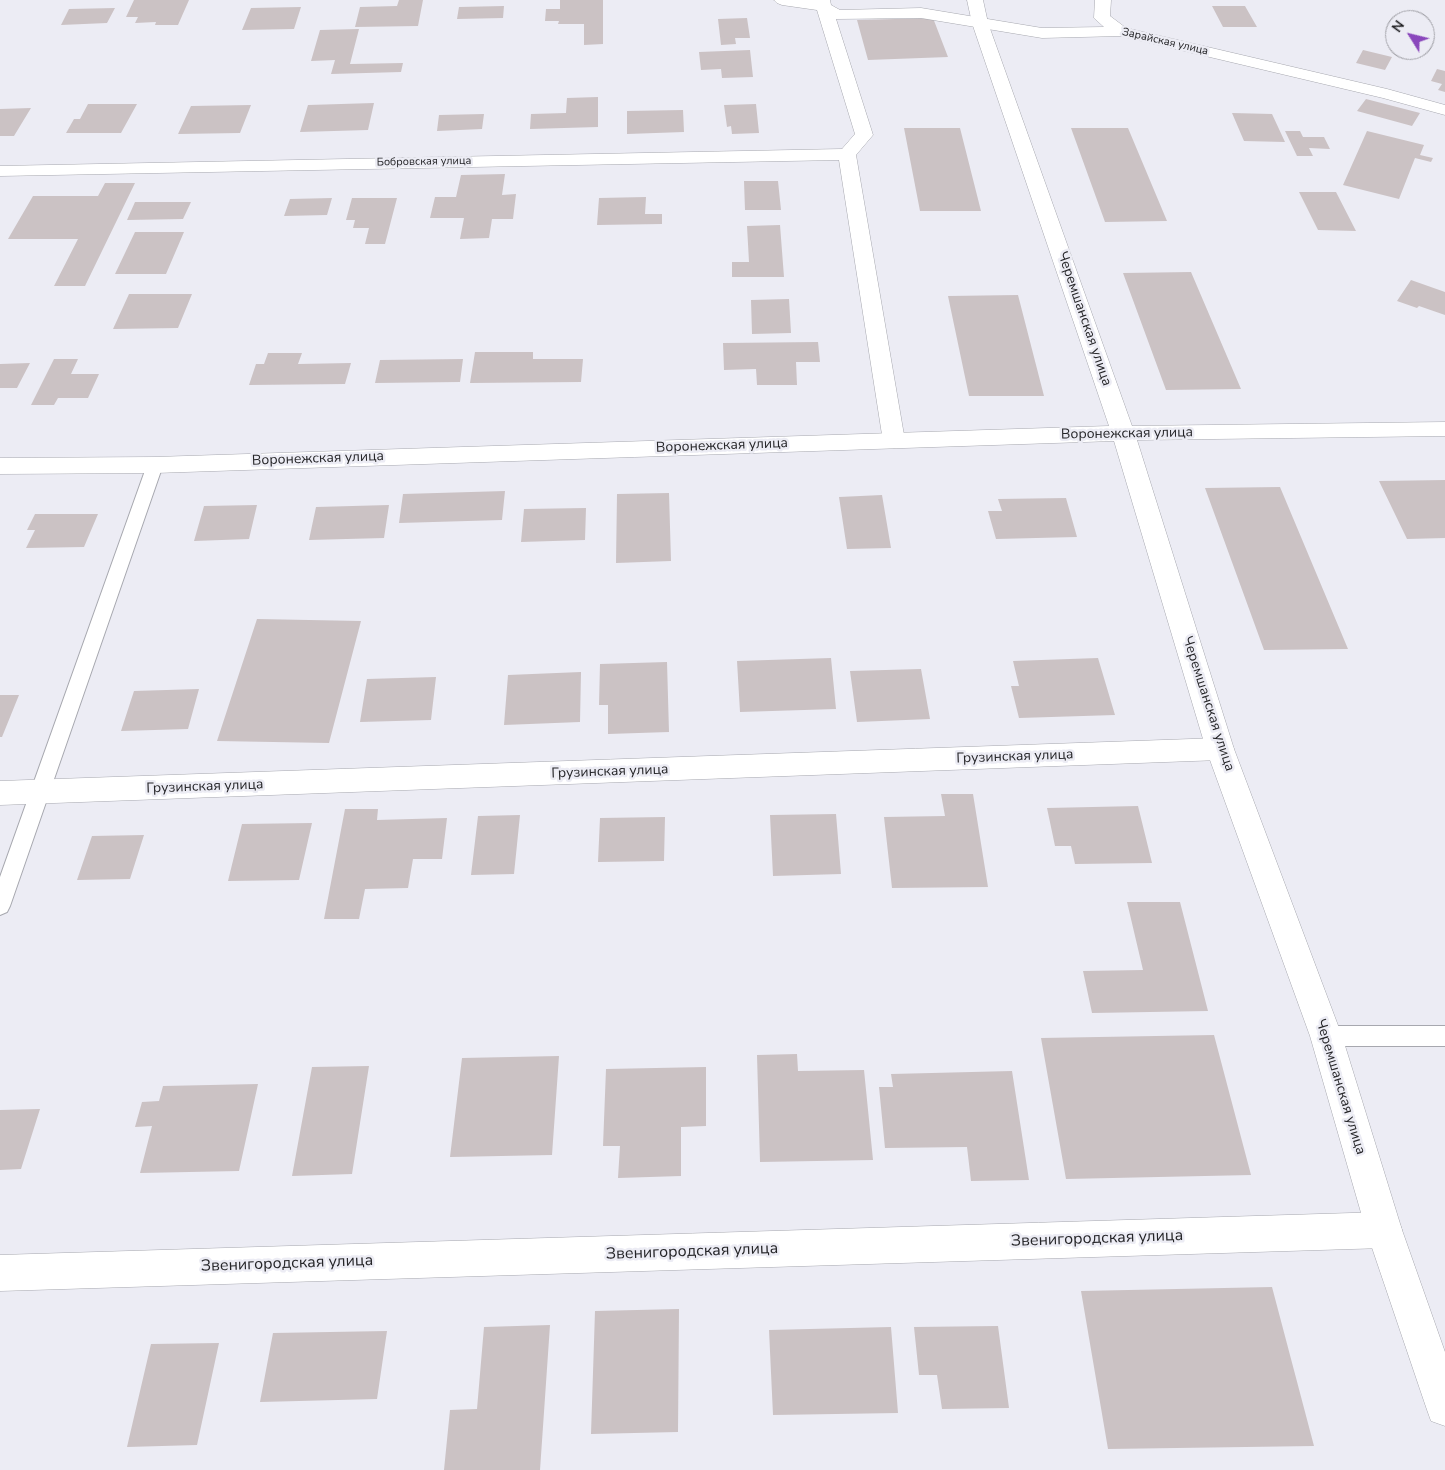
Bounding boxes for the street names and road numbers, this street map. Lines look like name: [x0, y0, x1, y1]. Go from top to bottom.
street label: Зарайская улица: [1121, 26, 1209, 58]
street label: Бобровская улица: [376, 155, 472, 169]
street label: Черемшанская улица: [1053, 250, 1115, 388]
street label: Воронежская улица: [1061, 424, 1193, 444]
street label: Воронежская улица: [656, 435, 788, 457]
street label: Воронежская улица: [252, 448, 384, 470]
street label: Черемшанская улица: [1178, 634, 1238, 774]
street label: Грузинская улица: [956, 747, 1074, 767]
street label: Грузинская улица: [551, 762, 669, 782]
street label: Грузинская улица: [146, 777, 264, 797]
street label: Черемшанская улица: [1311, 1017, 1369, 1157]
street label: Звенигородская улица: [1011, 1226, 1183, 1252]
street label: Звенигородская улица: [606, 1239, 778, 1265]
street label: Звенигородская улица: [201, 1251, 373, 1277]

